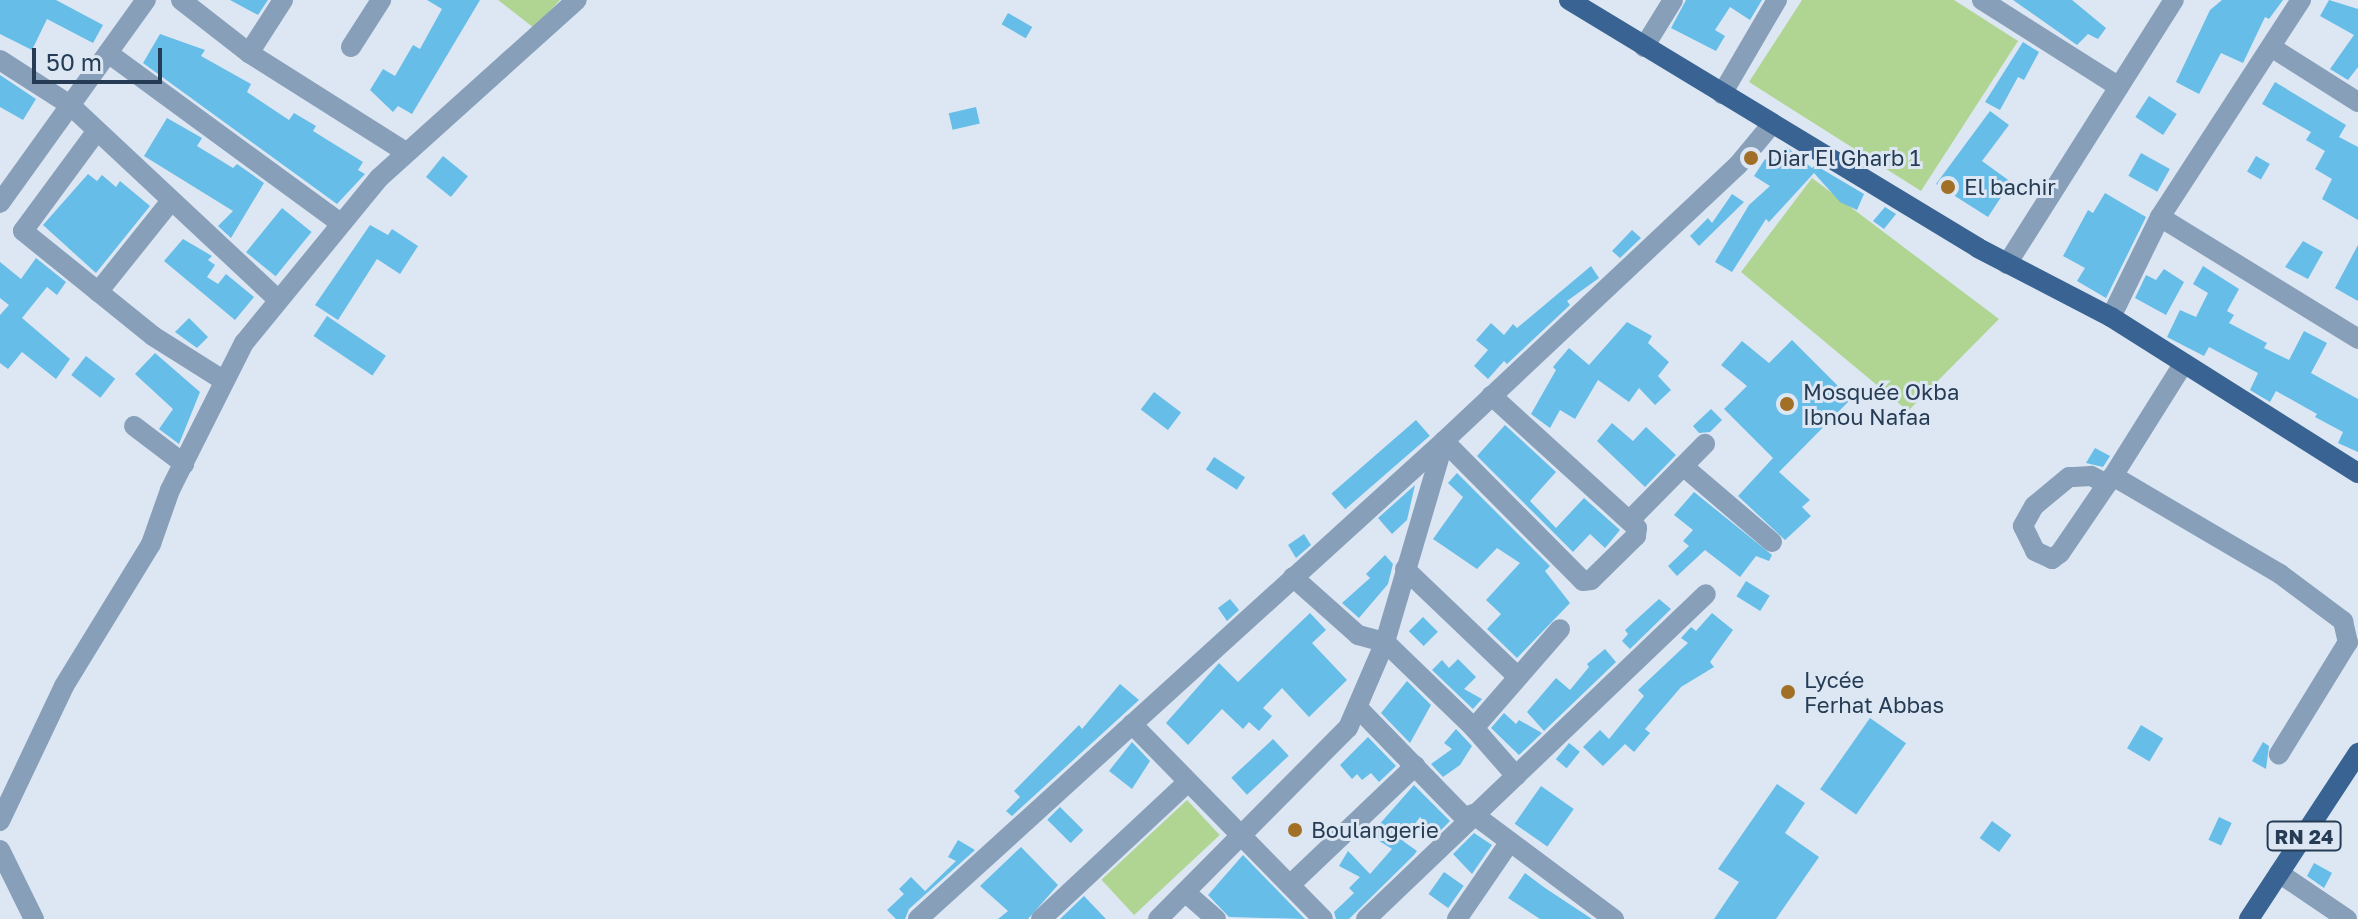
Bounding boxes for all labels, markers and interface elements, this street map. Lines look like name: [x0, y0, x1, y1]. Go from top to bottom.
scale bar: [36, 32, 166, 82]
text: 50 m: [46, 47, 102, 76]
place label: Diar El Gharb 1: [1767, 145, 1921, 171]
marker: Diar El Gharb 1: [1742, 149, 1760, 167]
place label: El bachir: [1964, 174, 2056, 200]
marker: El bachir: [1939, 178, 1957, 196]
place label: Mosquée Okba Ibnou Nafaa: [1803, 378, 1959, 430]
marker: Mosquée Okba Ibnou Nafaa: [1778, 395, 1796, 413]
place label: Lycée Ferhat Abbas: [1804, 666, 1944, 718]
marker: Lycée Ferhat Abbas: [1779, 683, 1797, 701]
place label: Boulangerie: [1311, 817, 1439, 843]
road number: RN 24: [2266, 820, 2342, 852]
marker: Boulangerie: [1286, 821, 1304, 839]

